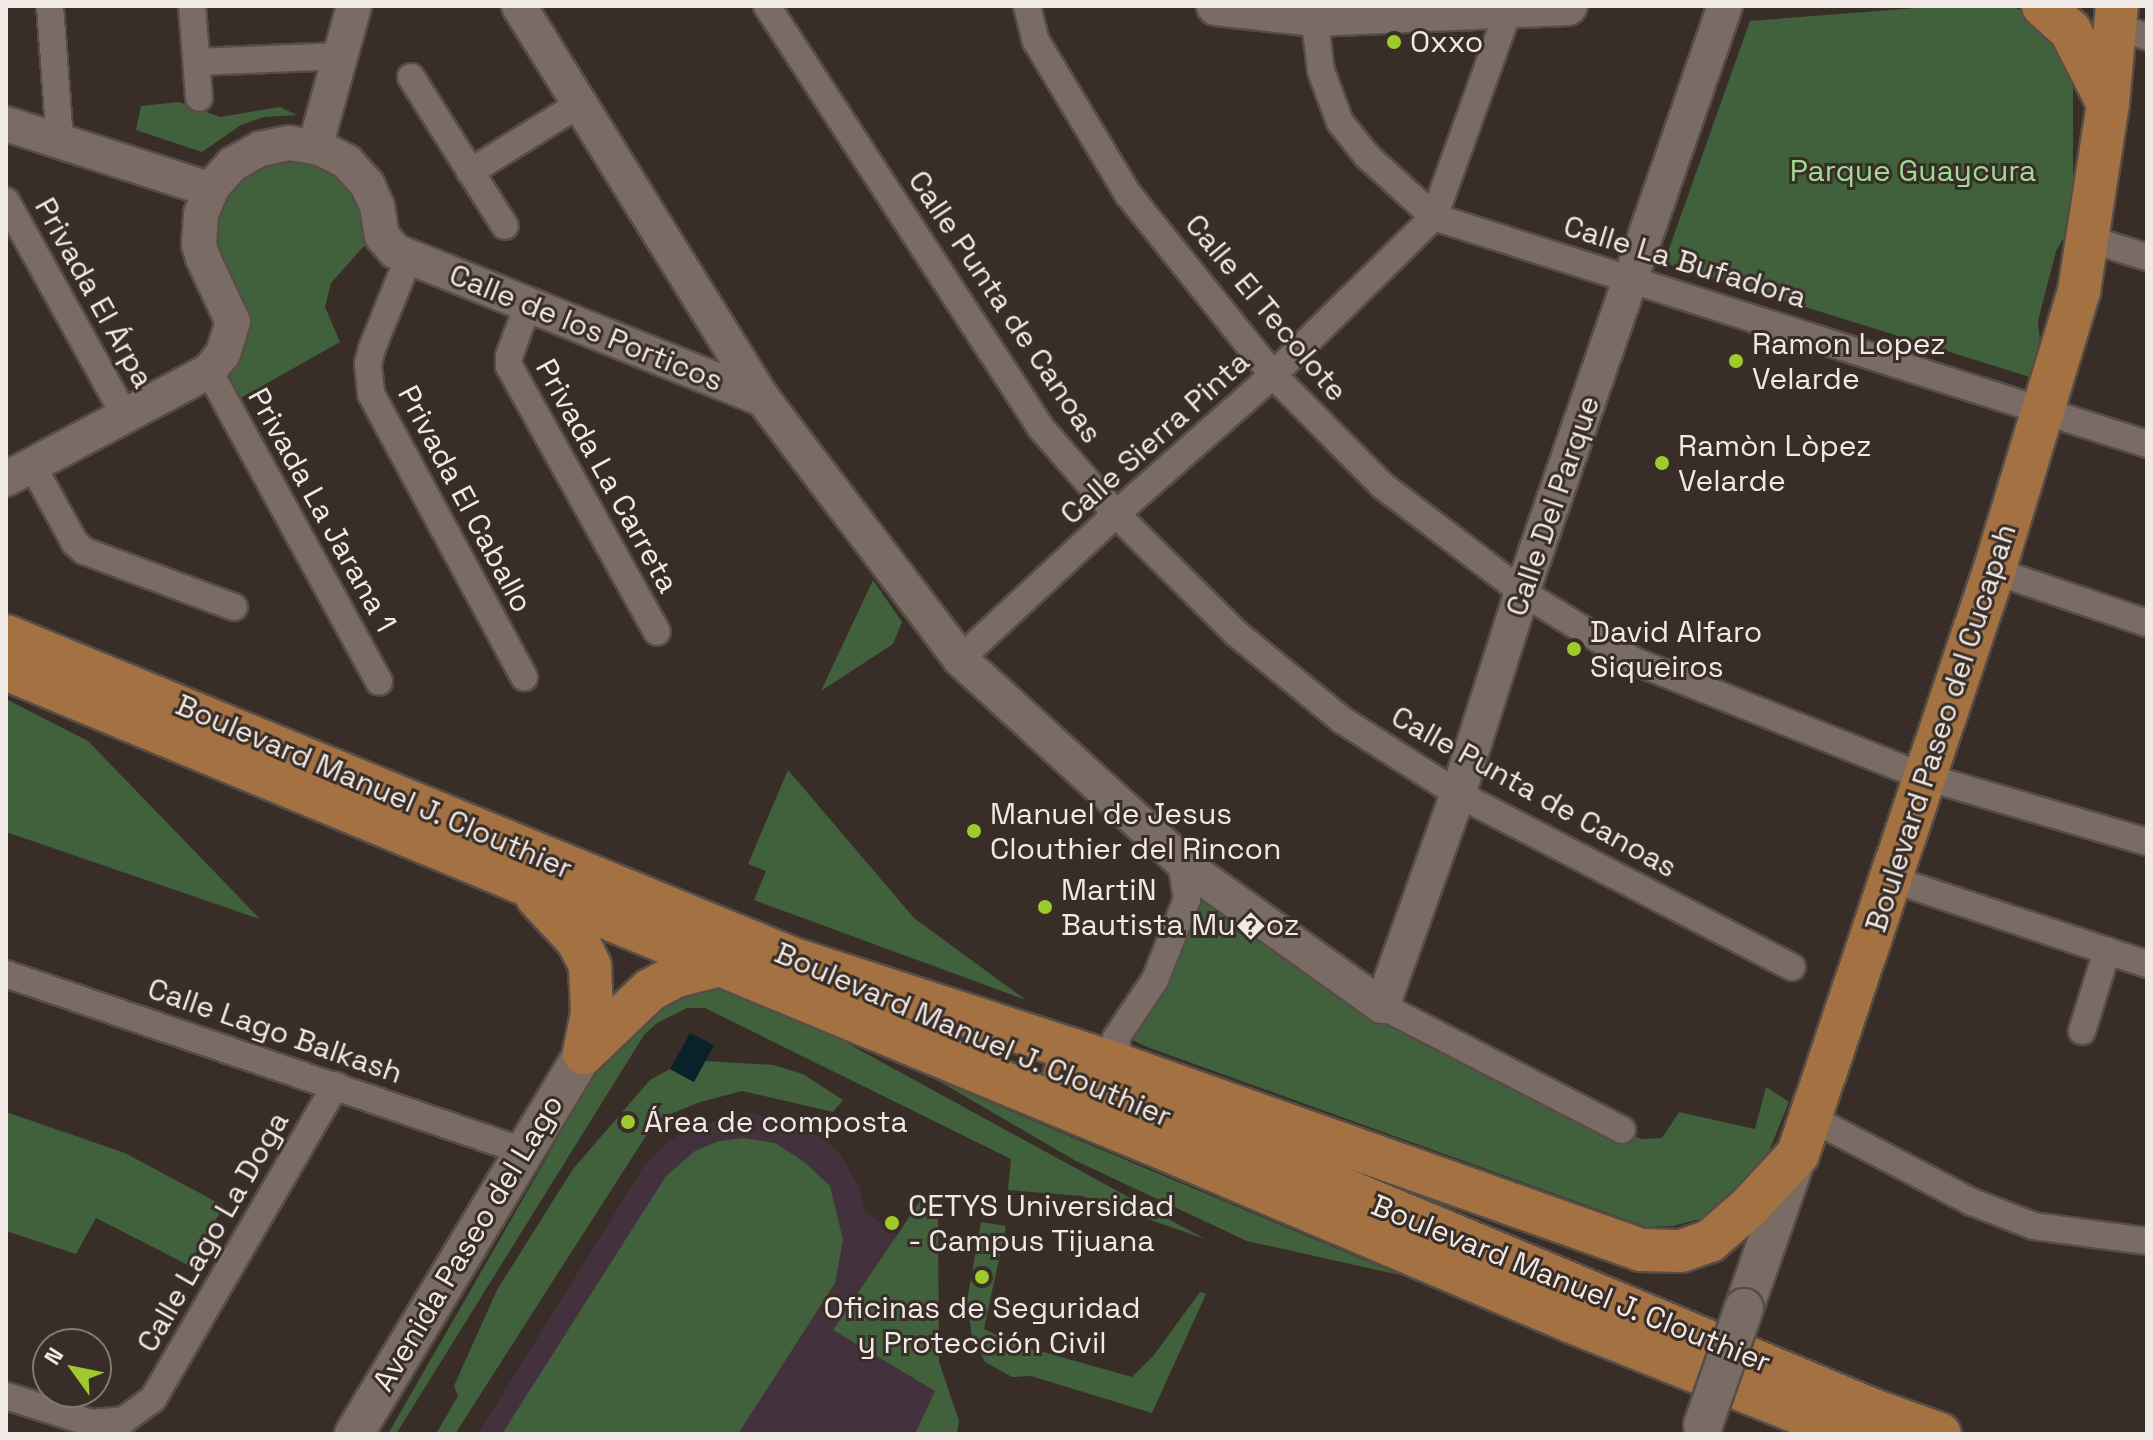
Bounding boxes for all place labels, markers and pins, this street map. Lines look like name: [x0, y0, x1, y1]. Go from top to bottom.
place label: Oxxo: [1410, 24, 1483, 60]
marker: Oxxo: [1385, 33, 1403, 51]
place label: Ramon Lopez Velarde: [1752, 326, 1946, 396]
marker: Ramon Lopez Velarde: [1727, 352, 1745, 370]
place label: Ramòn Lòpez Velarde: [1678, 428, 1872, 498]
marker: Ramòn Lòpez Velarde: [1653, 454, 1671, 472]
place label: David Alfaro Siqueiros: [1590, 614, 1763, 684]
marker: David Alfaro Siqueiros: [1565, 640, 1583, 658]
place label: Manuel de Jesus Clouthier del Rincon: [990, 796, 1282, 866]
marker: Manuel de Jesus Clouthier del Rincon: [965, 822, 983, 840]
place label: MartiN Bautista Mu�oz: [1061, 872, 1299, 942]
marker: MartiN Bautista Mu�oz: [1036, 898, 1054, 916]
place label: Área de composta: [644, 1104, 908, 1140]
marker: Área de composta: [619, 1113, 637, 1131]
place label: CETYS Universidad - Campus Tijuana: [908, 1188, 1174, 1258]
marker: CETYS Universidad - Campus Tijuana: [883, 1214, 901, 1232]
marker: Oficinas de Seguridad y Protección Civil: [973, 1268, 991, 1286]
place label: Oficinas de Seguridad y Protección Civil: [824, 1290, 1140, 1360]

